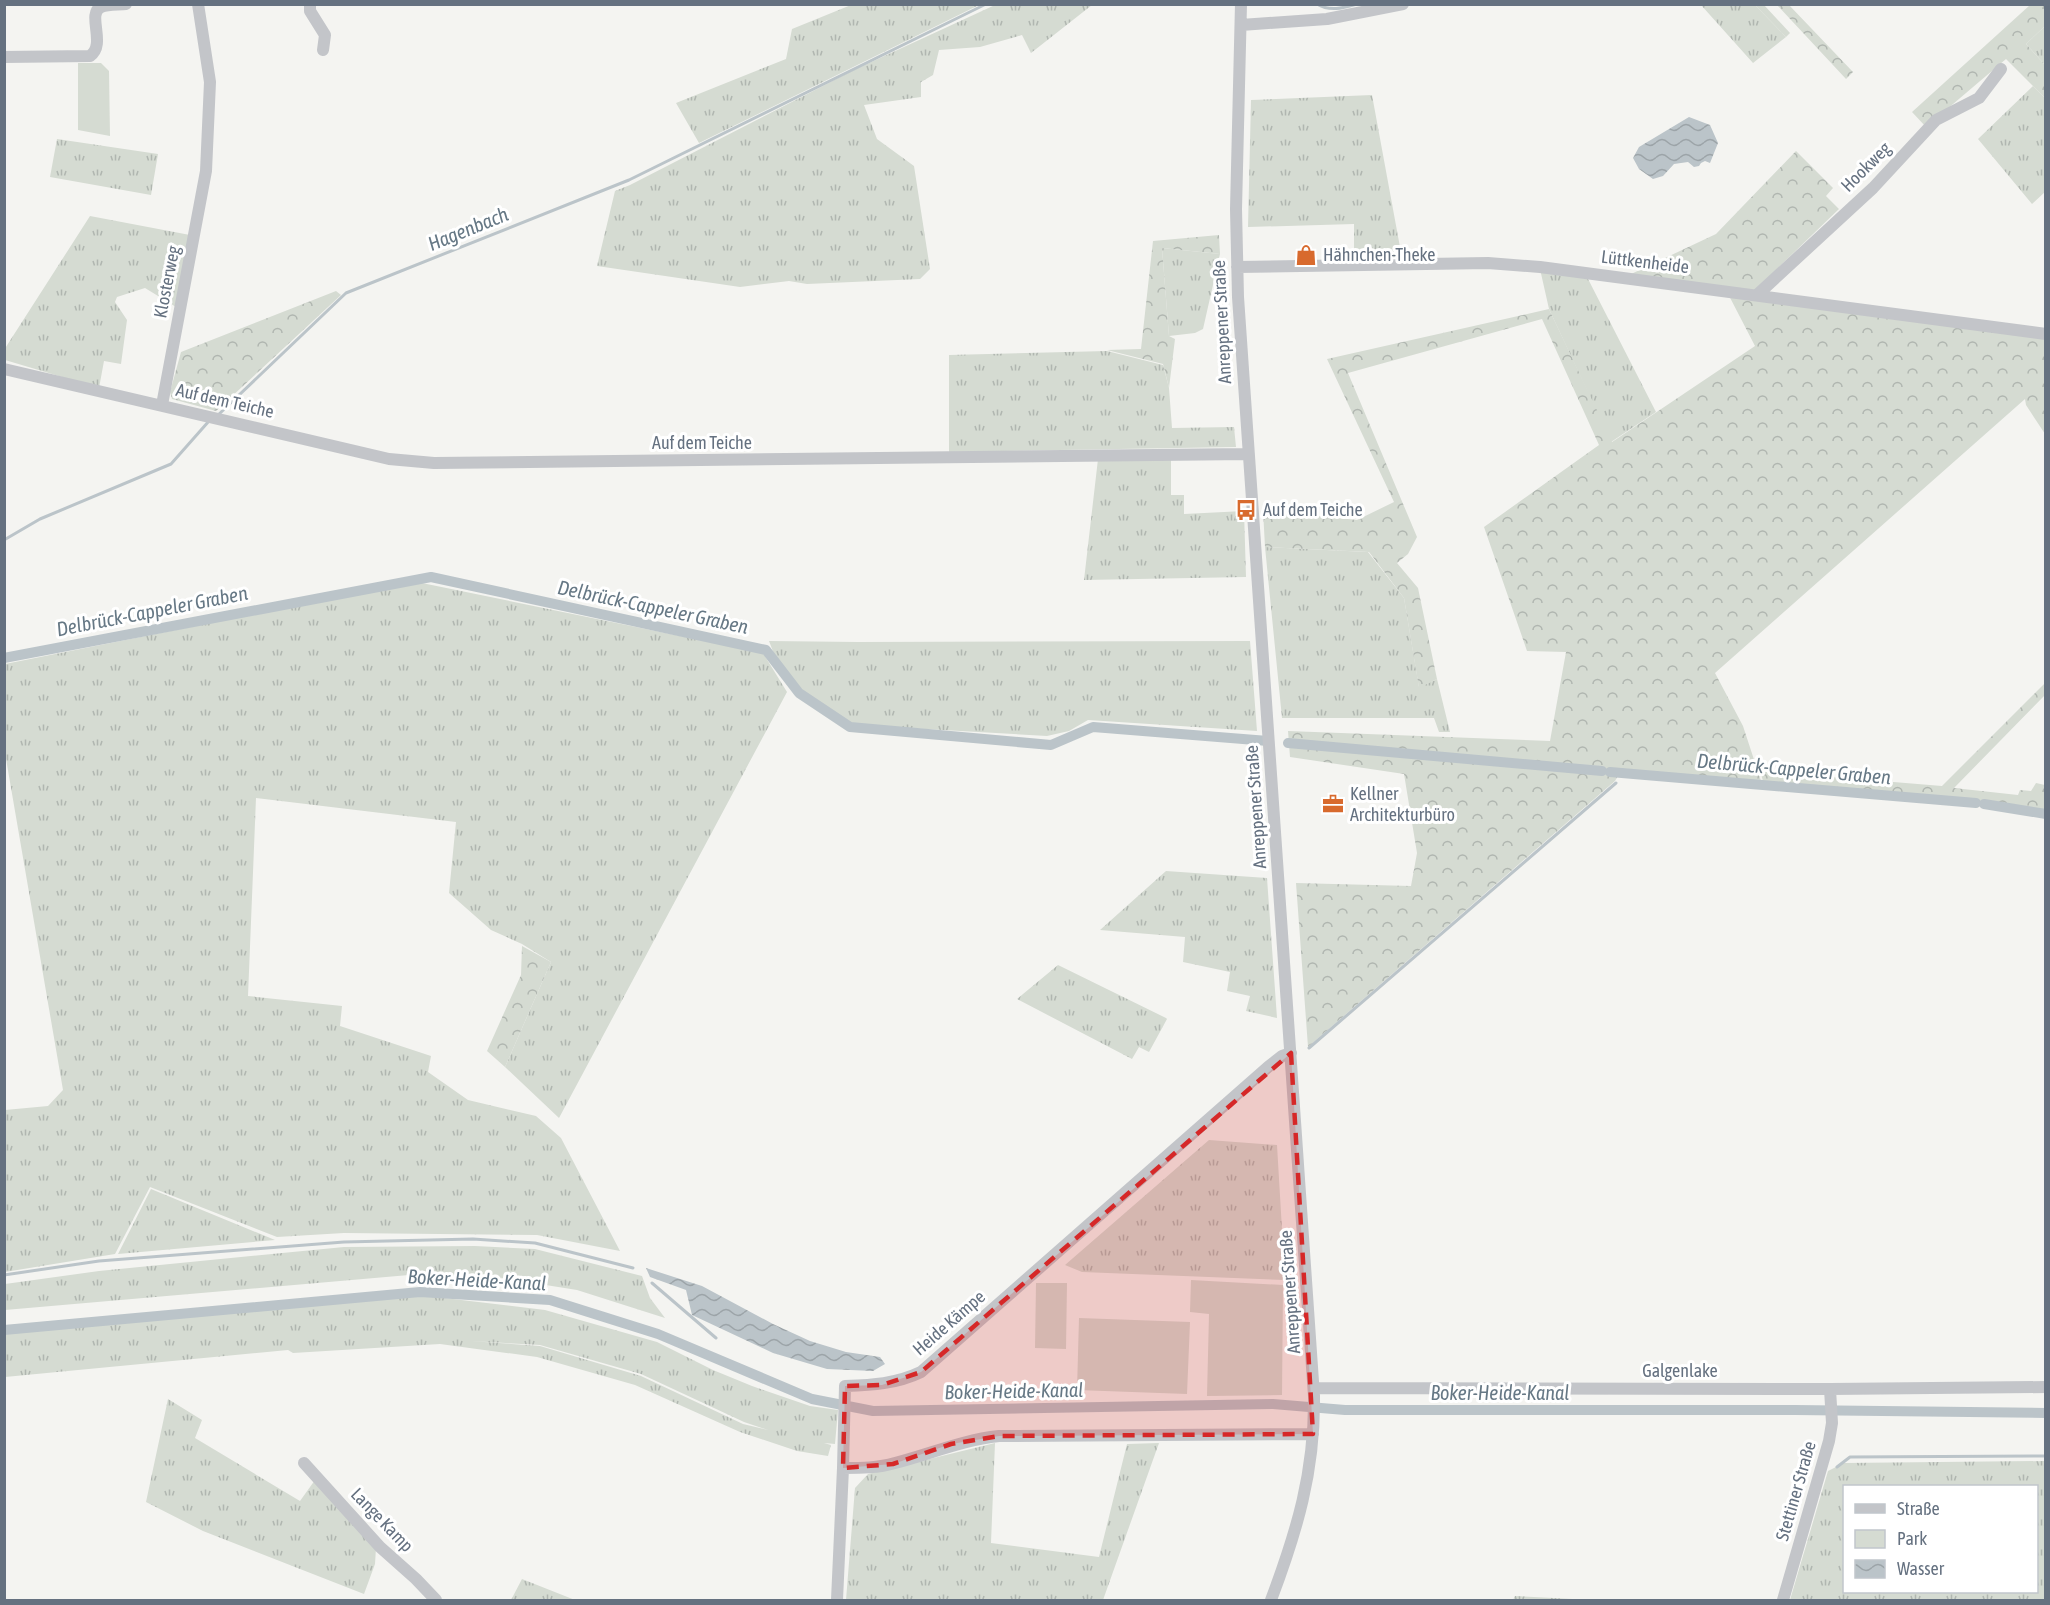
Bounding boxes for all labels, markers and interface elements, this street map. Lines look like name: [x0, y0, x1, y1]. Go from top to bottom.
street label: Hookweg: [1836, 137, 1895, 196]
water label: Hagenbach: [424, 202, 512, 255]
shop icon: Hähnchen-Theke: [1294, 243, 1318, 267]
street label: Klosterweg: [149, 244, 184, 320]
place label: Hähnchen-Theke: [1323, 244, 1435, 265]
street label: Lüttkenheide: [1600, 246, 1690, 277]
street label: Anreppener Straße: [1208, 260, 1235, 384]
street label: Auf dem Teiche: [174, 379, 276, 422]
street label: Auf dem Teiche: [652, 432, 752, 453]
bus stop icon: Auf dem Teiche: [1234, 498, 1258, 522]
place label: Auf dem Teiche: [1263, 499, 1363, 520]
water label: Delbrück-Cappeler Graben: [556, 575, 751, 638]
water label: Delbrück-Cappeler Graben: [54, 581, 250, 640]
street label: Anreppener Straße: [1241, 745, 1270, 869]
water label: Delbrück-Cappeler Graben: [1696, 749, 1892, 788]
place label: Kellner Architekturbüro: [1350, 783, 1455, 825]
office icon: Kellner Architekturbüro: [1321, 792, 1345, 816]
street label: Anreppener Straße: [1275, 1230, 1304, 1354]
water label: Boker-Heide-Kanal: [407, 1264, 547, 1295]
street label: Heide Kämpe: [908, 1286, 989, 1360]
street label: Galgenlake: [1642, 1360, 1718, 1381]
water label: Boker-Heide-Kanal: [944, 1378, 1084, 1403]
water label: Boker-Heide-Kanal: [1430, 1381, 1570, 1404]
street label: Stettiner Straße: [1771, 1439, 1820, 1543]
street label: Lange Kamp: [347, 1483, 418, 1556]
legend: [1843, 1485, 2038, 1593]
text: Straße: [1897, 1498, 1940, 1519]
text: Park: [1897, 1528, 1927, 1549]
text: Wasser: [1897, 1558, 1945, 1579]

